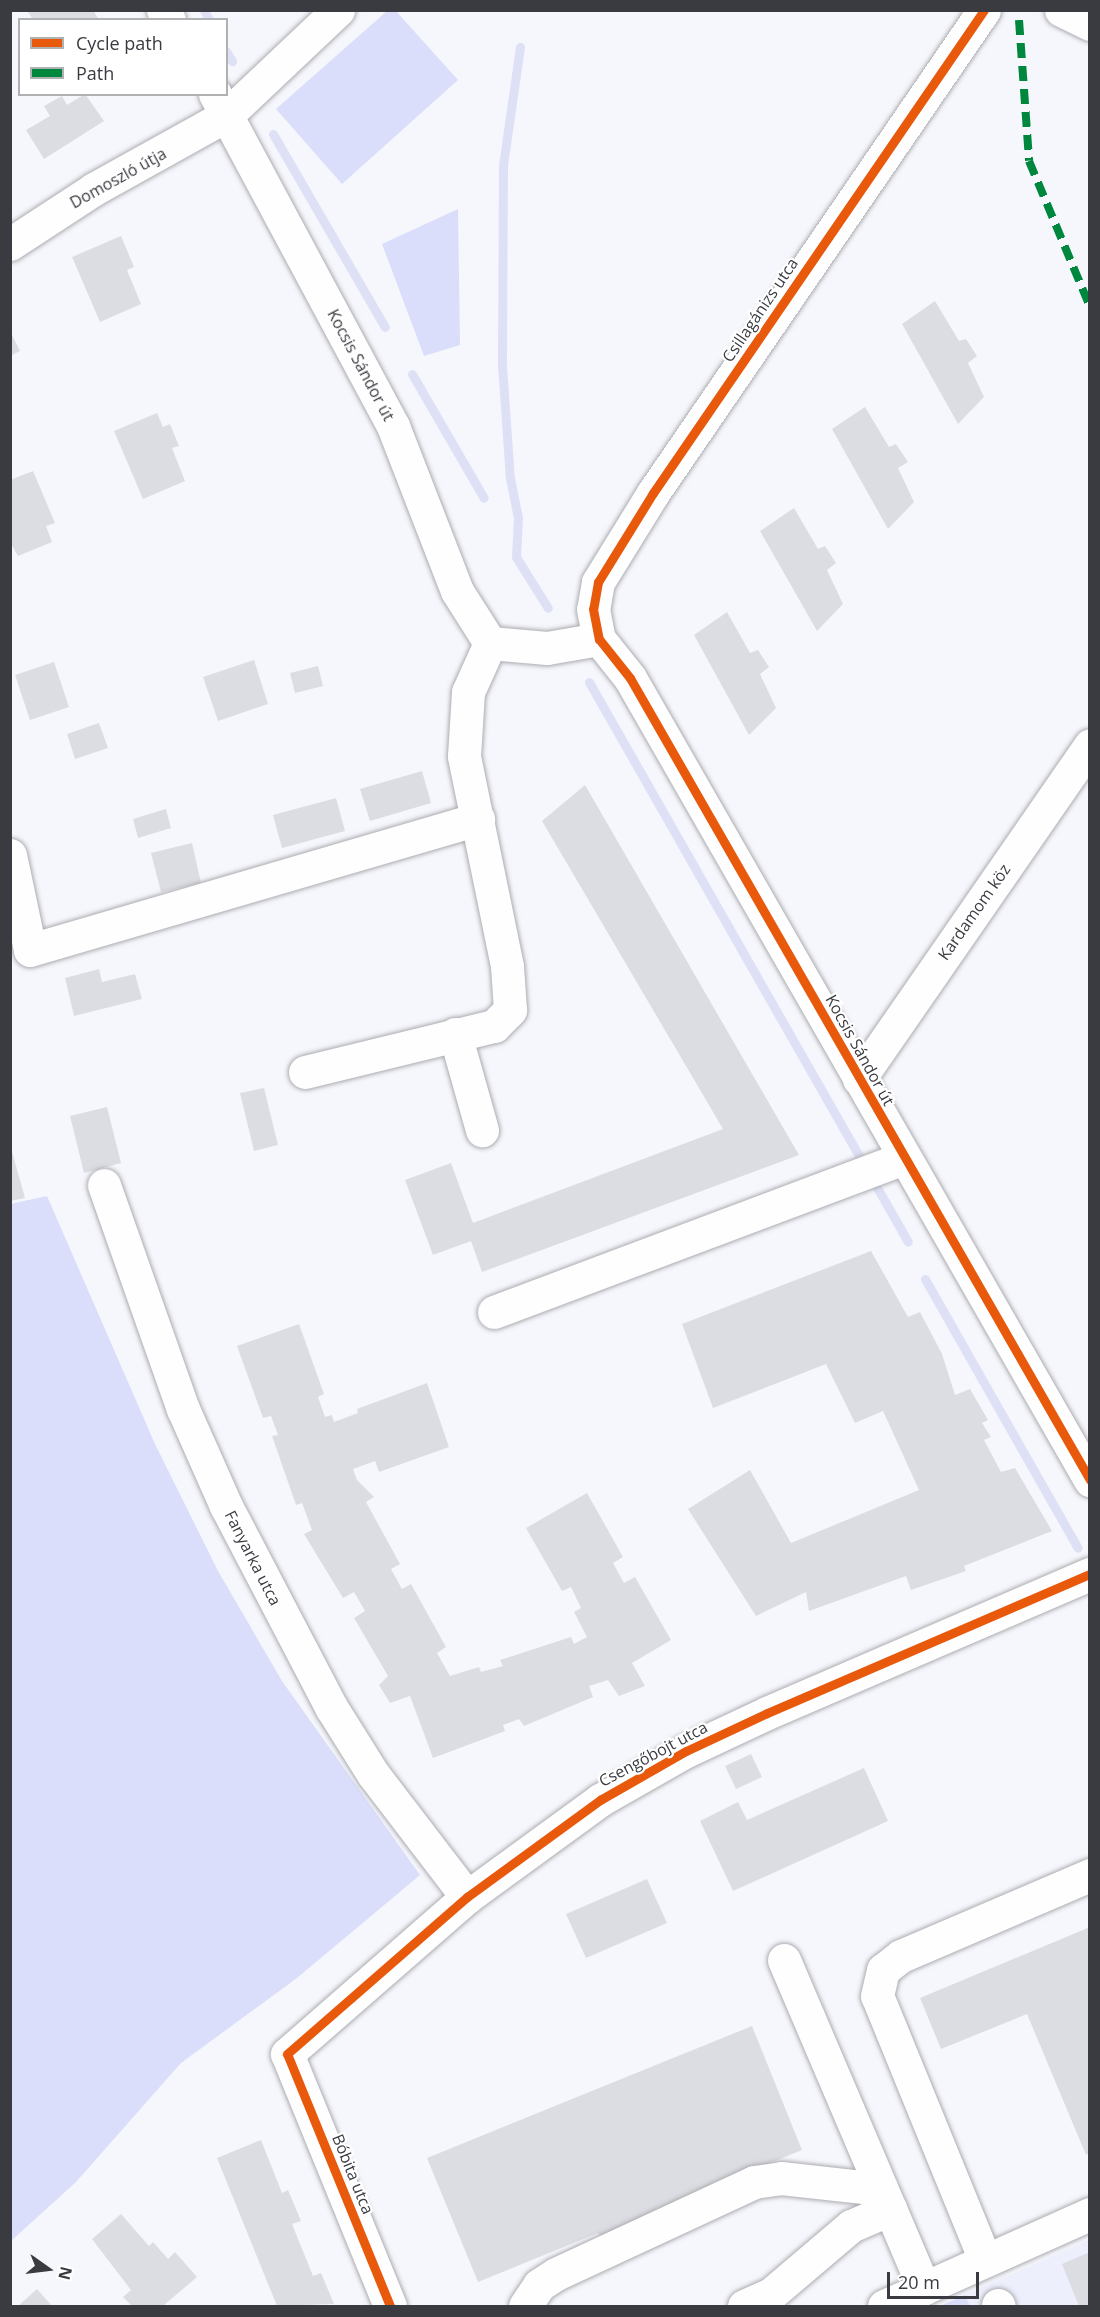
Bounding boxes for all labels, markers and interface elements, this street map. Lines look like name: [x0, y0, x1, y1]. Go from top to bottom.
legend: [18, 18, 228, 96]
text: Cycle path: [76, 31, 163, 55]
text: Path: [76, 61, 114, 85]
street label: Domoszló útja: [67, 144, 169, 212]
street label: Csillagánizs utca: [718, 254, 802, 366]
street label: Kocsis Sándor út: [324, 306, 398, 424]
street label: Kardamom köz: [934, 860, 1014, 964]
street label: Kocsis Sándor út: [822, 991, 898, 1109]
street label: Fanyarka utca: [221, 1507, 285, 1609]
street label: Csengőbojt utca: [595, 1717, 711, 1791]
street label: Bóbita utca: [328, 2131, 378, 2217]
north arrow: [18, 2239, 78, 2299]
scale bar: [890, 2260, 982, 2298]
text: N: [53, 2264, 78, 2282]
text: 20 m: [898, 2270, 940, 2294]

